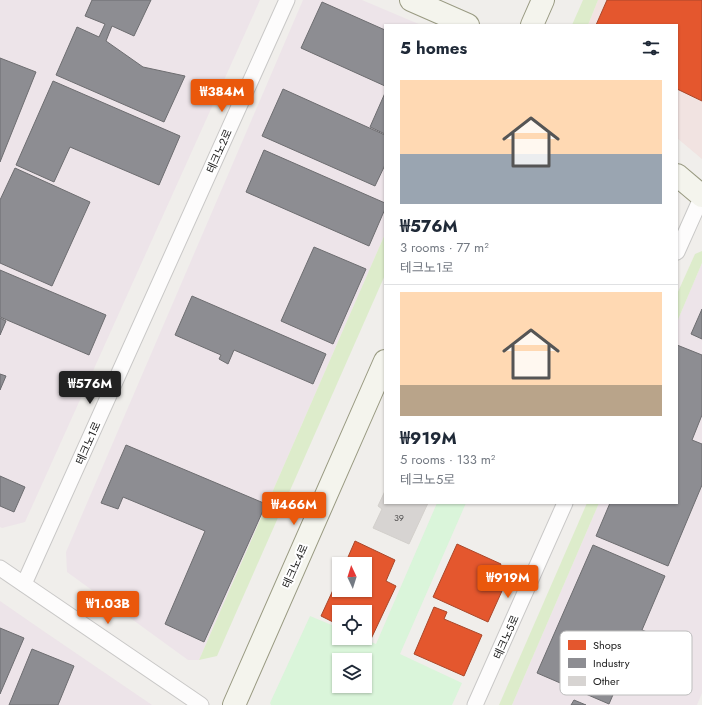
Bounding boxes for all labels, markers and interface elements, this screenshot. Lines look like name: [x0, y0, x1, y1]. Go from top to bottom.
text: 5 homes: [400, 36, 467, 60]
icon: filters: [640, 37, 662, 59]
pin: ₩384M: [194, 79, 250, 113]
text: ₩384M: [200, 82, 244, 101]
icon: home: [495, 106, 567, 178]
street label: 테크노2로: [202, 126, 236, 176]
text: ₩576M: [400, 214, 458, 238]
text: 3 rooms · 77 m²: [400, 238, 489, 257]
text: 테크노1로: [400, 258, 454, 277]
icon: home: [495, 318, 567, 390]
pin: ₩576M: [62, 371, 118, 405]
text: ₩576M: [68, 374, 112, 393]
street label: 테크노1로: [71, 419, 105, 467]
text: ₩919M: [400, 426, 457, 450]
text: 5 rooms · 133 m²: [400, 450, 495, 469]
text: 테크노5로: [400, 470, 455, 489]
pin: ₩466M: [266, 492, 322, 526]
text: ₩466M: [271, 495, 317, 514]
house number: 39: [394, 511, 404, 524]
street label: 테크노4로: [278, 541, 312, 591]
north arrow: [332, 557, 372, 597]
map controls: [332, 557, 372, 693]
pin: ₩919M: [480, 565, 536, 599]
text: ₩919M: [486, 568, 530, 587]
pin: ₩1.03B: [75, 591, 141, 625]
text: ₩1.03B: [86, 594, 130, 613]
button: locate: [332, 605, 372, 645]
street label: 테크노5로: [489, 612, 523, 662]
legend: [560, 631, 692, 695]
text: Shops: [593, 637, 622, 653]
button: layers: [332, 653, 372, 693]
text: Industry: [593, 655, 630, 671]
text: Other: [593, 673, 620, 689]

